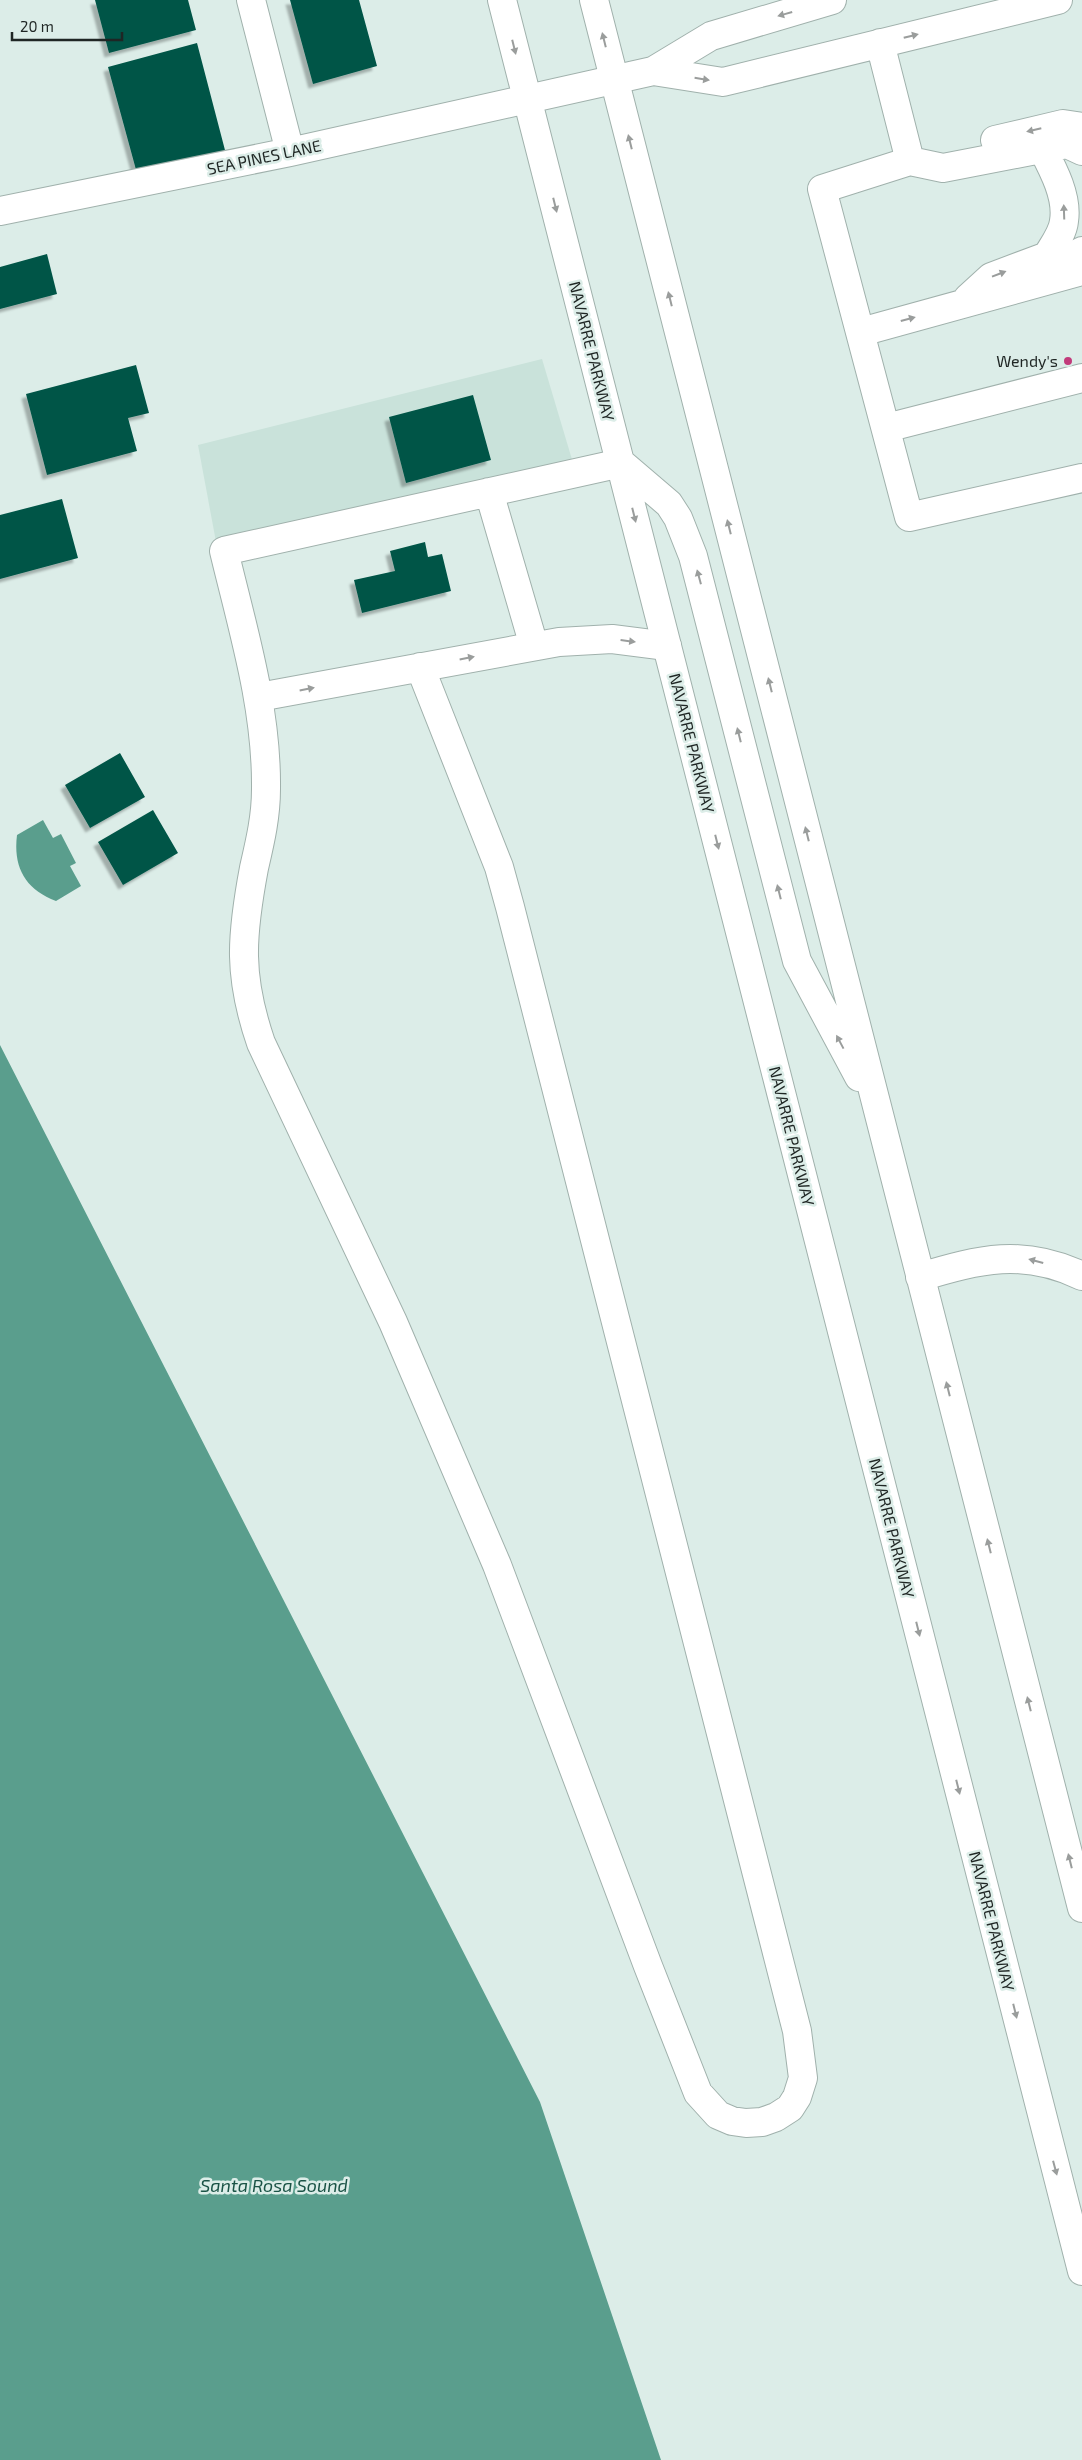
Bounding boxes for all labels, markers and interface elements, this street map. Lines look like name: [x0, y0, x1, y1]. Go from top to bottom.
scale bar: [12, 10, 122, 42]
one-way arrow: [778, 10, 793, 18]
text: 20 m: [20, 17, 54, 35]
one-way arrow: [599, 32, 607, 47]
one-way arrow: [903, 32, 918, 40]
one-way arrow: [510, 40, 518, 55]
one-way arrow: [694, 75, 710, 83]
one-way arrow: [1027, 126, 1042, 134]
one-way arrow: [625, 134, 633, 149]
street label: SEA PINES LANE: [205, 135, 323, 178]
one-way arrow: [551, 197, 559, 212]
one-way arrow: [1060, 203, 1068, 219]
one-way arrow: [992, 270, 1007, 278]
street label: NAVARRE PARKWAY: [566, 279, 619, 423]
one-way arrow: [666, 291, 674, 306]
one-way arrow: [901, 314, 916, 322]
place label: Wendy's: [996, 351, 1058, 370]
marker: Wendy's: [1062, 355, 1074, 367]
one-way arrow: [630, 507, 638, 522]
one-way arrow: [725, 520, 733, 535]
one-way arrow: [695, 570, 703, 585]
one-way arrow: [620, 637, 636, 645]
one-way arrow: [459, 654, 475, 662]
street label: NAVARRE PARKWAY: [666, 671, 719, 815]
one-way arrow: [765, 677, 773, 692]
one-way arrow: [300, 684, 316, 692]
one-way arrow: [735, 727, 743, 742]
one-way arrow: [803, 826, 811, 841]
one-way arrow: [713, 834, 721, 849]
one-way arrow: [775, 885, 783, 900]
one-way arrow: [836, 1035, 844, 1049]
street label: NAVARRE PARKWAY: [766, 1064, 819, 1208]
one-way arrow: [1028, 1256, 1043, 1264]
one-way arrow: [944, 1381, 952, 1396]
street label: NAVARRE PARKWAY: [866, 1456, 919, 1600]
one-way arrow: [984, 1539, 992, 1554]
one-way arrow: [914, 1622, 922, 1637]
one-way arrow: [1025, 1696, 1033, 1711]
one-way arrow: [954, 1779, 962, 1794]
street label: NAVARRE PARKWAY: [966, 1849, 1019, 1993]
one-way arrow: [1066, 1853, 1074, 1869]
one-way arrow: [1011, 2003, 1019, 2018]
one-way arrow: [1051, 2161, 1059, 2176]
water label: Santa Rosa Sound: [200, 2174, 348, 2196]

